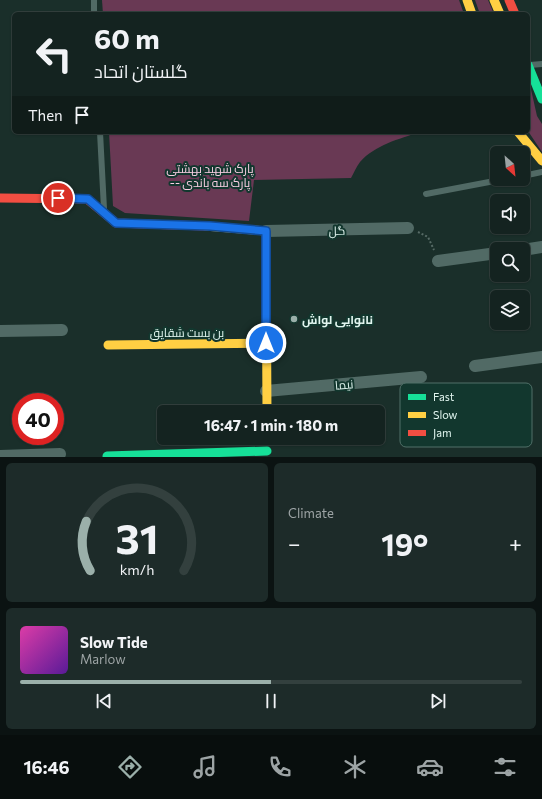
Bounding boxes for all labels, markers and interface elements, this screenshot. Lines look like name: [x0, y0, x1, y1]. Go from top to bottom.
text: 60 m: [94, 21, 160, 55]
icon: left: [28, 28, 80, 80]
text: گلستان اتحاد: [94, 60, 188, 82]
icon: arrive: [71, 104, 93, 126]
text: Then: [28, 106, 63, 124]
north arrow: [490, 146, 530, 186]
map controls: [490, 146, 530, 330]
park label: پارک شهید بهشتی -- پارک سه باندی: [166, 161, 254, 192]
pin: [41, 181, 75, 215]
icon: arrive: [47, 187, 69, 209]
button: sound: [490, 194, 530, 234]
street label: گل: [329, 223, 345, 238]
button: search: [490, 242, 530, 282]
button: layers: [490, 290, 530, 330]
place label: نانوایی لواش: [302, 312, 373, 328]
marker: نانوایی لواش: [289, 314, 299, 324]
position arrow: [245, 322, 287, 364]
street label: بن بست شقایق: [150, 325, 224, 340]
street label: نیما: [334, 376, 354, 393]
legend: [400, 383, 532, 447]
text: Fast: [433, 390, 455, 403]
speed limit sign: 40: [12, 393, 64, 445]
text: Slow: [433, 408, 458, 421]
text: 16:47 · 1 min · 180 m: [204, 416, 338, 434]
text: Jam: [433, 426, 452, 440]
text: Climate: [288, 505, 334, 521]
text: 31: [115, 511, 159, 562]
text: 19°: [381, 525, 428, 562]
text: −: [288, 530, 301, 557]
text: +: [509, 530, 522, 557]
text: km/h: [120, 559, 154, 577]
text: Slow Tide: [80, 633, 148, 651]
text: Marlow: [80, 651, 126, 667]
icon: previous: [93, 690, 115, 712]
icon: pause: [260, 690, 282, 712]
icon: next: [427, 690, 449, 712]
icon: directions: [116, 753, 144, 781]
icon: music: [191, 753, 219, 781]
icon: phone: [266, 753, 294, 781]
icon: climate: [341, 753, 369, 781]
icon: car: [416, 753, 444, 781]
icon: filters: [491, 753, 519, 781]
text: 16:46: [23, 756, 70, 778]

